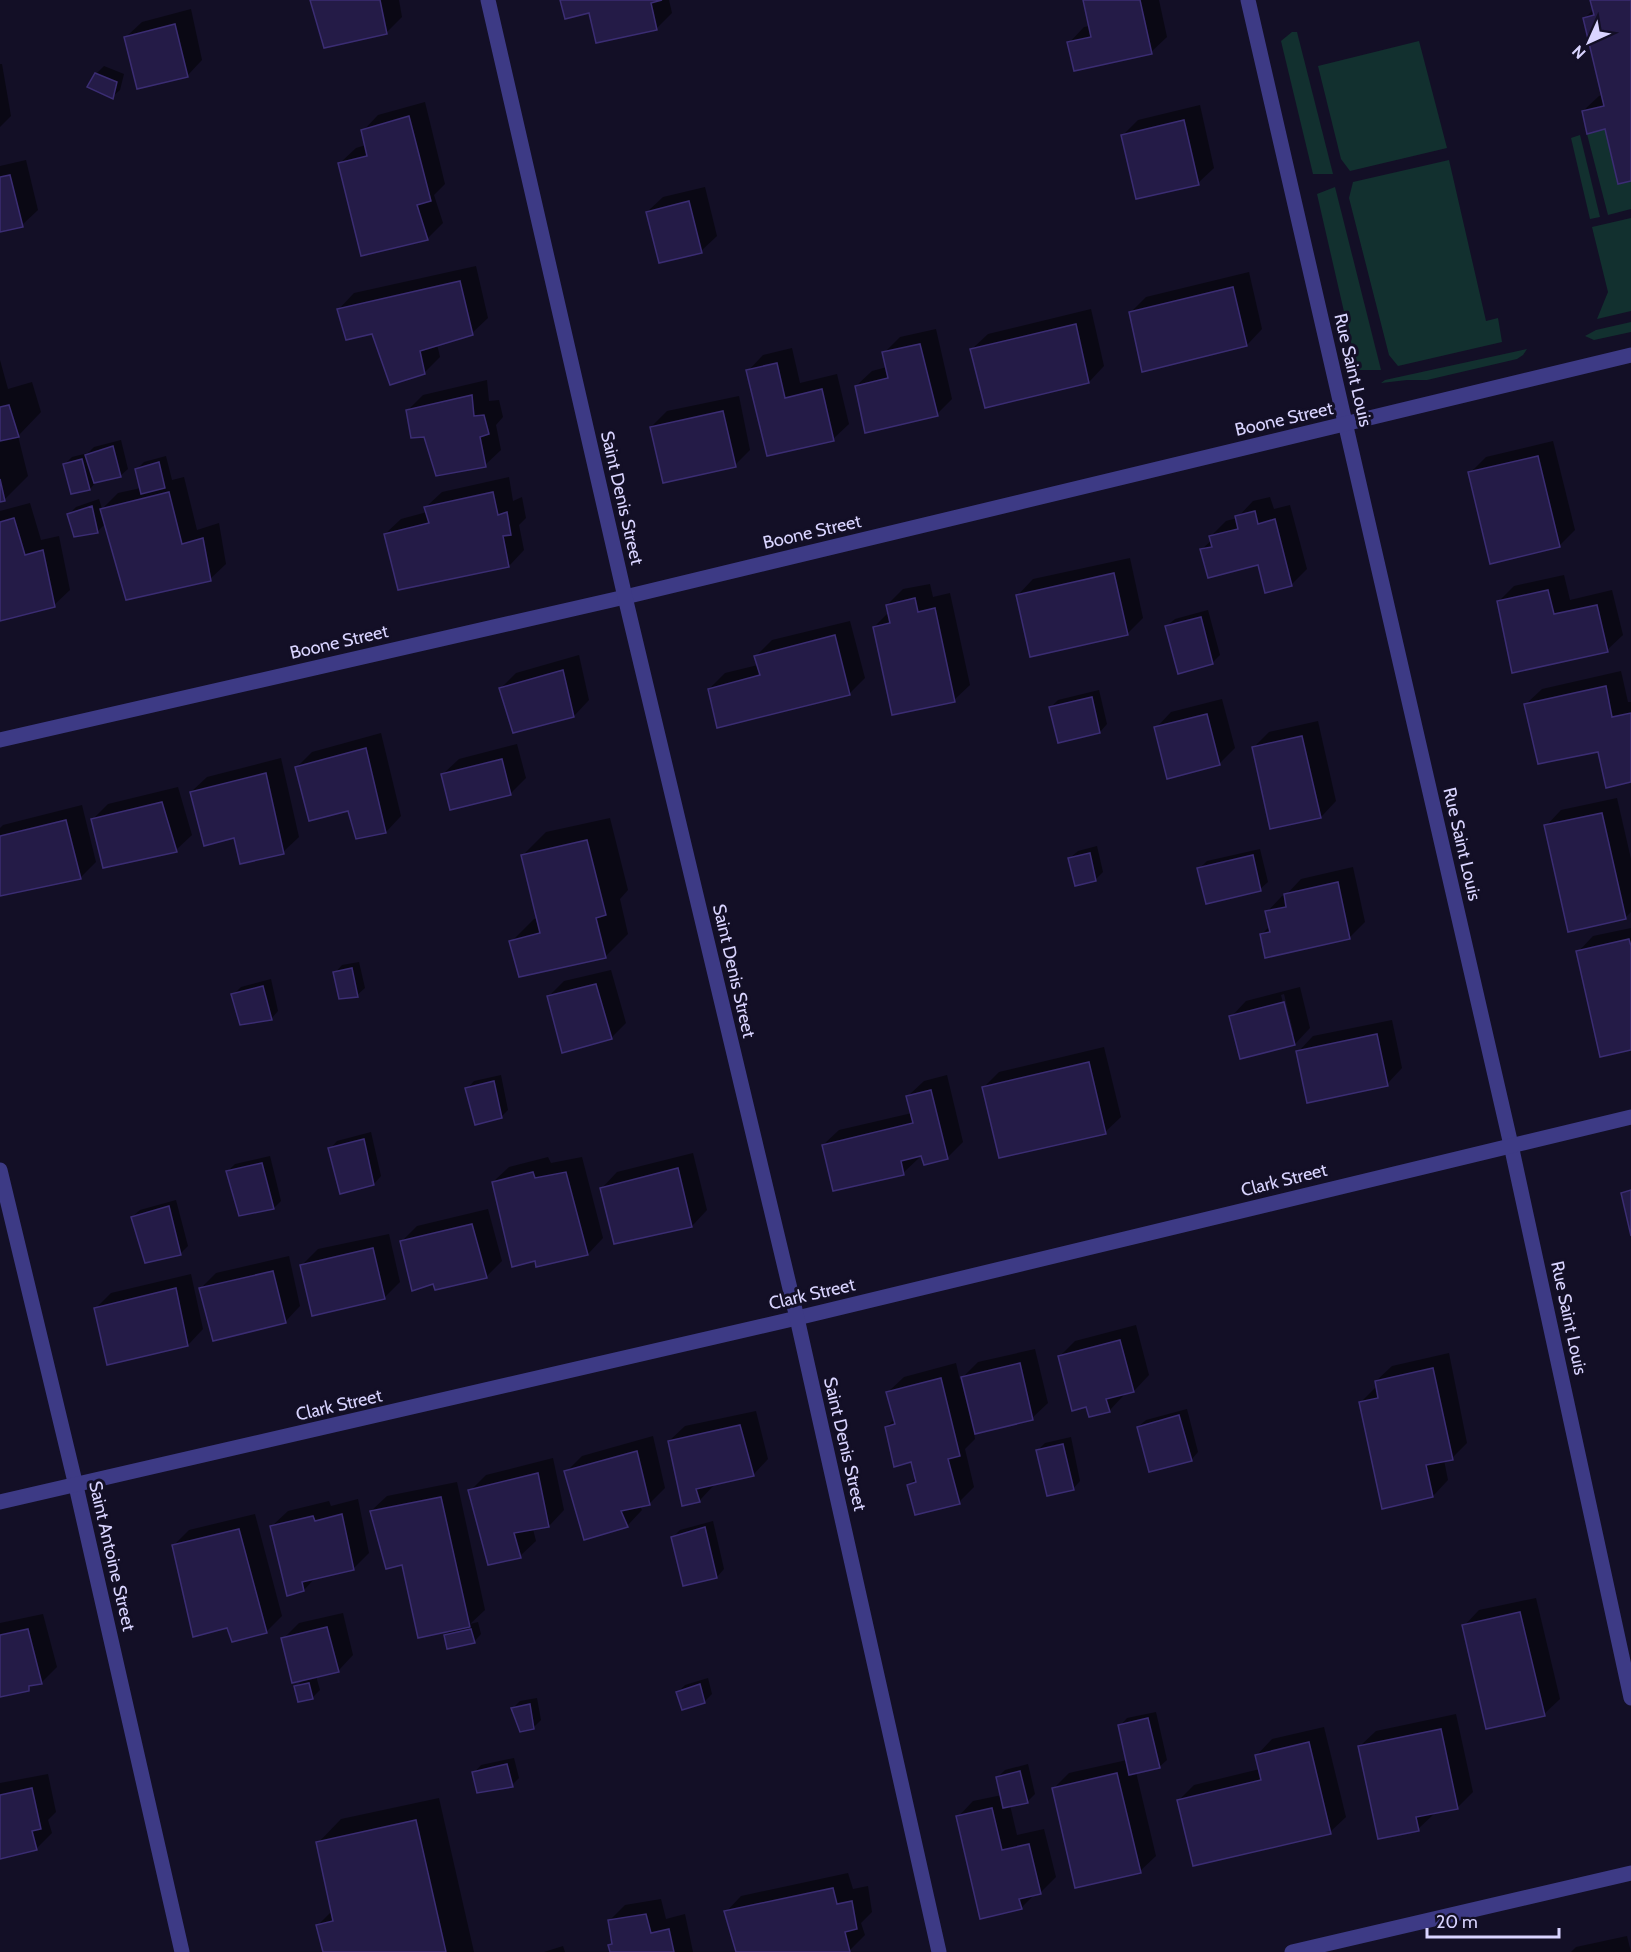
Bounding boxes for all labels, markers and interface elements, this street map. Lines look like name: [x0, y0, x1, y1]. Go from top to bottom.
north arrow: [1559, 12, 1619, 72]
text: N: [1568, 42, 1589, 63]
street label: Rue Saint Louis: [1329, 311, 1377, 429]
street label: Boone Street: [1233, 397, 1335, 441]
street label: Saint Denis Street: [596, 429, 648, 567]
street label: Boone Street: [761, 510, 863, 554]
street label: Boone Street: [288, 620, 390, 664]
street label: Rue Saint Louis: [1438, 785, 1486, 903]
street label: Saint Denis Street: [708, 902, 760, 1040]
street label: Clark Street: [1239, 1159, 1329, 1201]
street label: Rue Saint Louis: [1546, 1259, 1592, 1377]
street label: Clark Street: [767, 1273, 857, 1315]
street label: Saint Denis Street: [819, 1375, 871, 1513]
street label: Clark Street: [294, 1384, 384, 1426]
street label: Saint Antoine Street: [84, 1479, 140, 1633]
scale bar: [1427, 1901, 1559, 1939]
text: 20 m: [1436, 1911, 1478, 1933]

